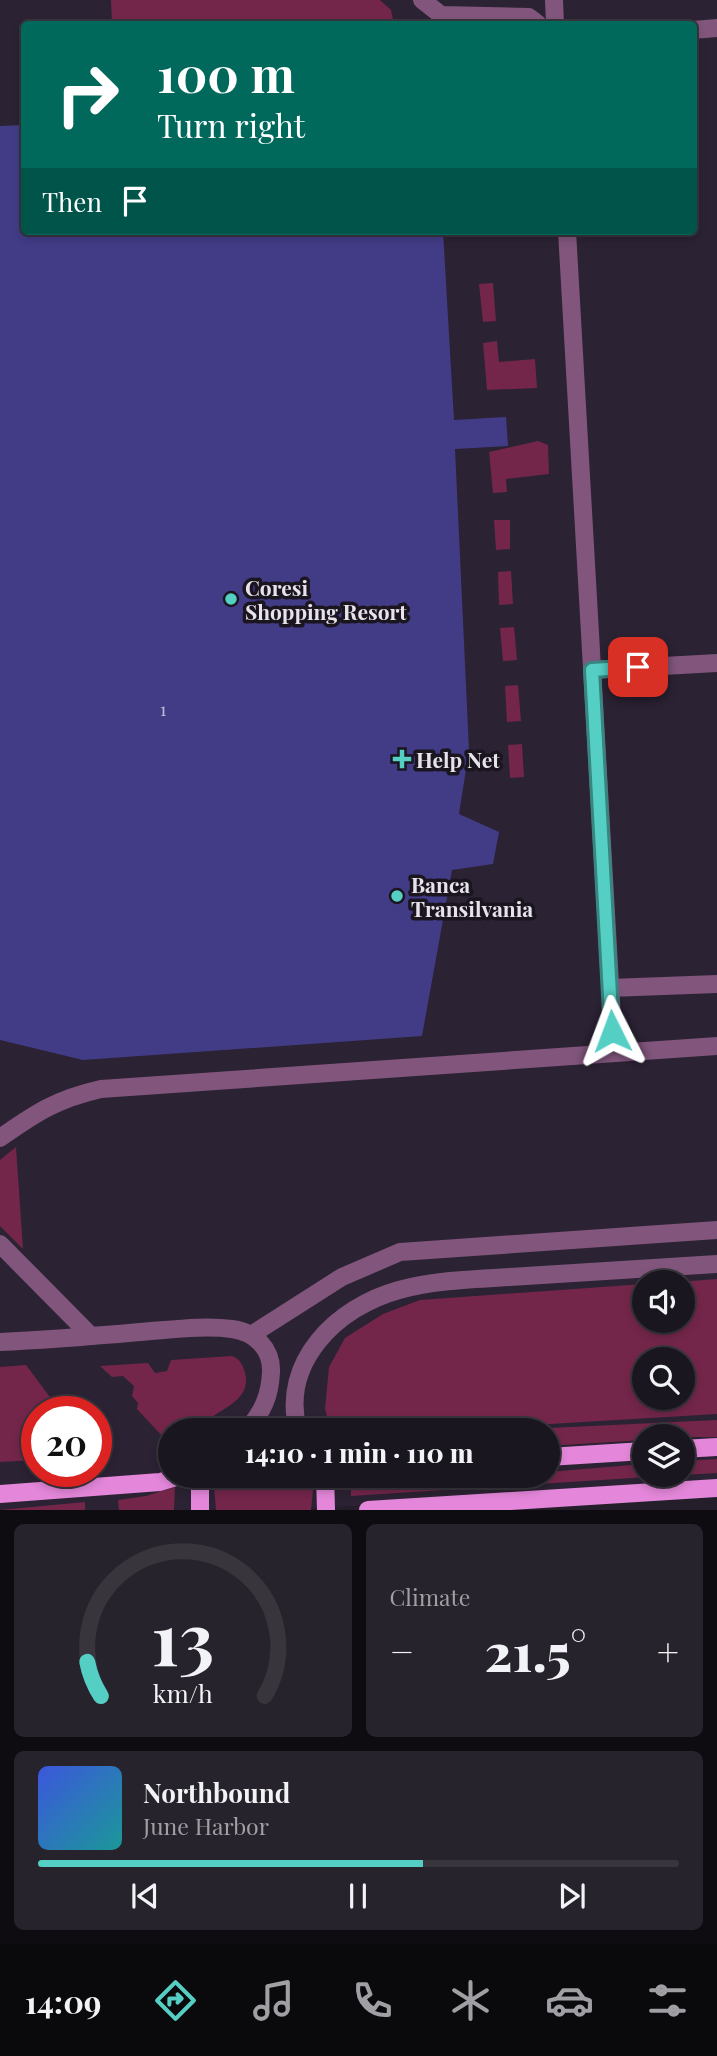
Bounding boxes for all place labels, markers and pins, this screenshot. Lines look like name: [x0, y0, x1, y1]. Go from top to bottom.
place label: Coresi Shopping Resort: [245, 573, 407, 625]
marker: Coresi Shopping Resort: [223, 591, 239, 607]
pin: [608, 637, 668, 697]
place label: Help Net: [416, 745, 500, 773]
marker: Help Net: [394, 751, 410, 767]
place label: Banca Transilvania: [411, 870, 533, 922]
marker: Banca Transilvania: [389, 888, 405, 904]

